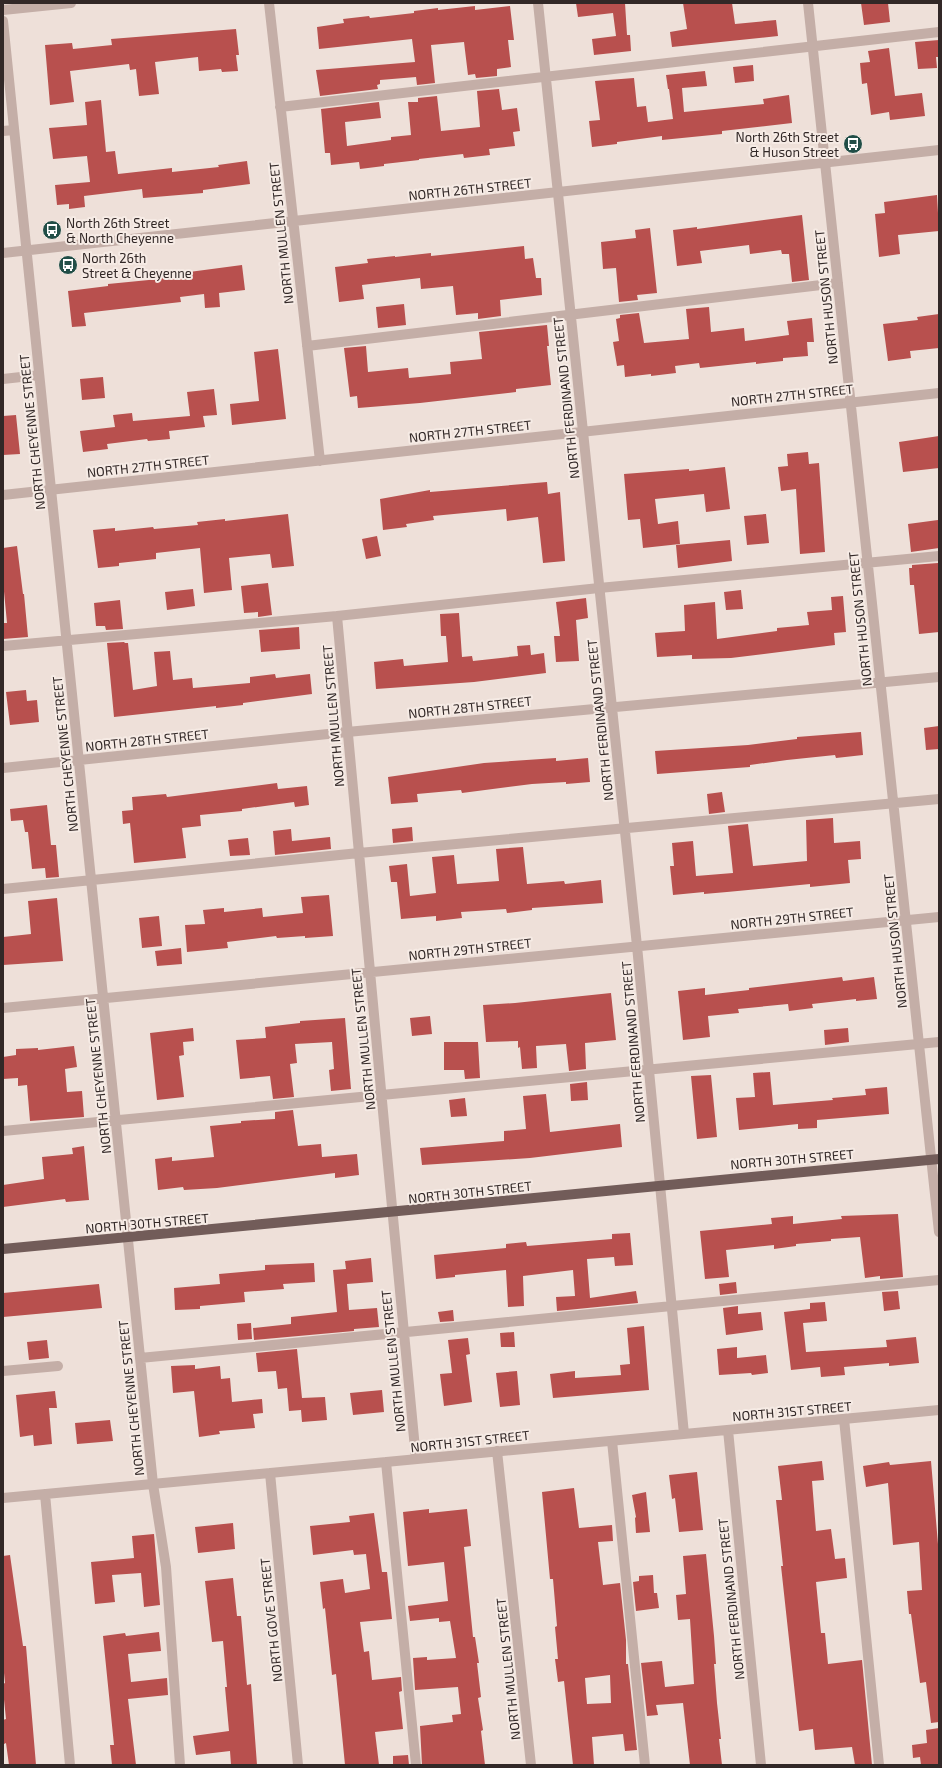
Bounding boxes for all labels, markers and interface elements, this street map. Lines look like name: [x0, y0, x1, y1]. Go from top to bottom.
place label: North 26th Street & Huson Street: [736, 129, 839, 160]
bus stop icon: North 26th Street & Huson Street: [842, 133, 864, 155]
street label: NORTH MULLEN STREET: [266, 161, 296, 305]
street label: NORTH 26TH STREET: [408, 175, 533, 203]
place label: North 26th Street & North Cheyenne: [66, 215, 174, 246]
bus stop icon: North 26th Street & North Cheyenne: [41, 219, 63, 241]
street label: NORTH HUSON STREET: [811, 228, 841, 365]
place label: North 26th Street & Cheyenne: [82, 250, 192, 281]
bus stop icon: North 26th Street & Cheyenne: [57, 254, 79, 276]
street label: NORTH FERDINAND STREET: [550, 316, 582, 479]
street label: NORTH CHEYENNE STREET: [16, 353, 48, 511]
street label: NORTH 27TH STREET: [730, 381, 854, 409]
street label: NORTH 27TH STREET: [408, 417, 532, 445]
street label: NORTH 27TH STREET: [86, 452, 210, 480]
street label: NORTH HUSON STREET: [845, 550, 875, 687]
street label: NORTH FERDINAND STREET: [584, 638, 616, 801]
street label: NORTH MULLEN STREET: [319, 644, 347, 788]
street label: NORTH CHEYENNE STREET: [49, 675, 81, 833]
street label: NORTH 28TH STREET: [407, 693, 533, 721]
street label: NORTH 28TH STREET: [84, 726, 210, 754]
street label: NORTH HUSON STREET: [880, 872, 910, 1009]
street label: NORTH 29TH STREET: [730, 904, 855, 932]
street label: NORTH 29TH STREET: [408, 935, 533, 963]
street label: NORTH FERDINAND STREET: [618, 960, 648, 1123]
street label: NORTH MULLEN STREET: [348, 967, 378, 1111]
street label: NORTH CHEYENNE STREET: [82, 997, 114, 1155]
street label: NORTH 30TH STREET: [729, 1146, 855, 1172]
street label: NORTH 30TH STREET: [407, 1178, 533, 1206]
street label: NORTH 30TH STREET: [84, 1210, 210, 1236]
street label: NORTH MULLEN STREET: [378, 1289, 408, 1433]
street label: NORTH CHEYENNE STREET: [115, 1319, 147, 1477]
street label: NORTH 31ST STREET: [732, 1398, 853, 1424]
street label: NORTH 31ST STREET: [410, 1427, 531, 1455]
street label: NORTH FERDINAND STREET: [715, 1517, 747, 1680]
street label: NORTH GOVE STREET: [256, 1557, 285, 1683]
street label: NORTH MULLEN STREET: [493, 1597, 523, 1741]

